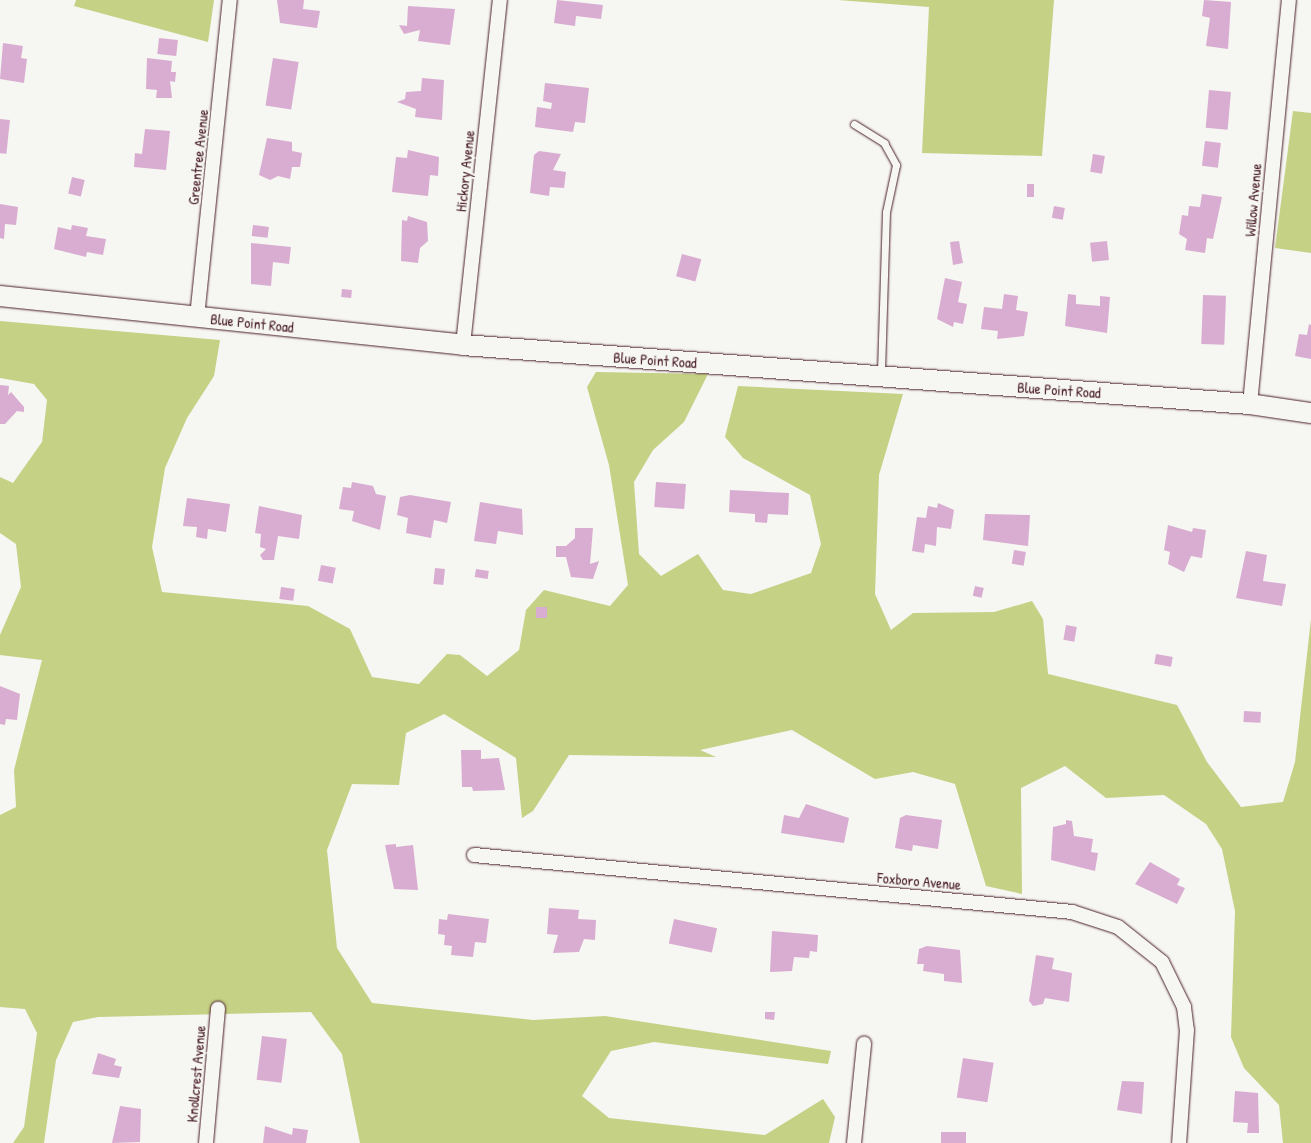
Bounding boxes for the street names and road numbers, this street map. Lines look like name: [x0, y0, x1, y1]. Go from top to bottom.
street label: Greentree Avenue: [184, 108, 212, 206]
street label: Hickory Avenue: [452, 129, 478, 213]
street label: Willow Avenue: [1241, 163, 1265, 237]
street label: Blue Point Road: [209, 310, 295, 336]
street label: Blue Point Road: [613, 348, 697, 372]
street label: Blue Point Road: [1017, 378, 1101, 402]
street label: Foxboro Avenue: [876, 868, 962, 894]
street label: Knollcrest Avenue: [183, 1025, 209, 1123]

